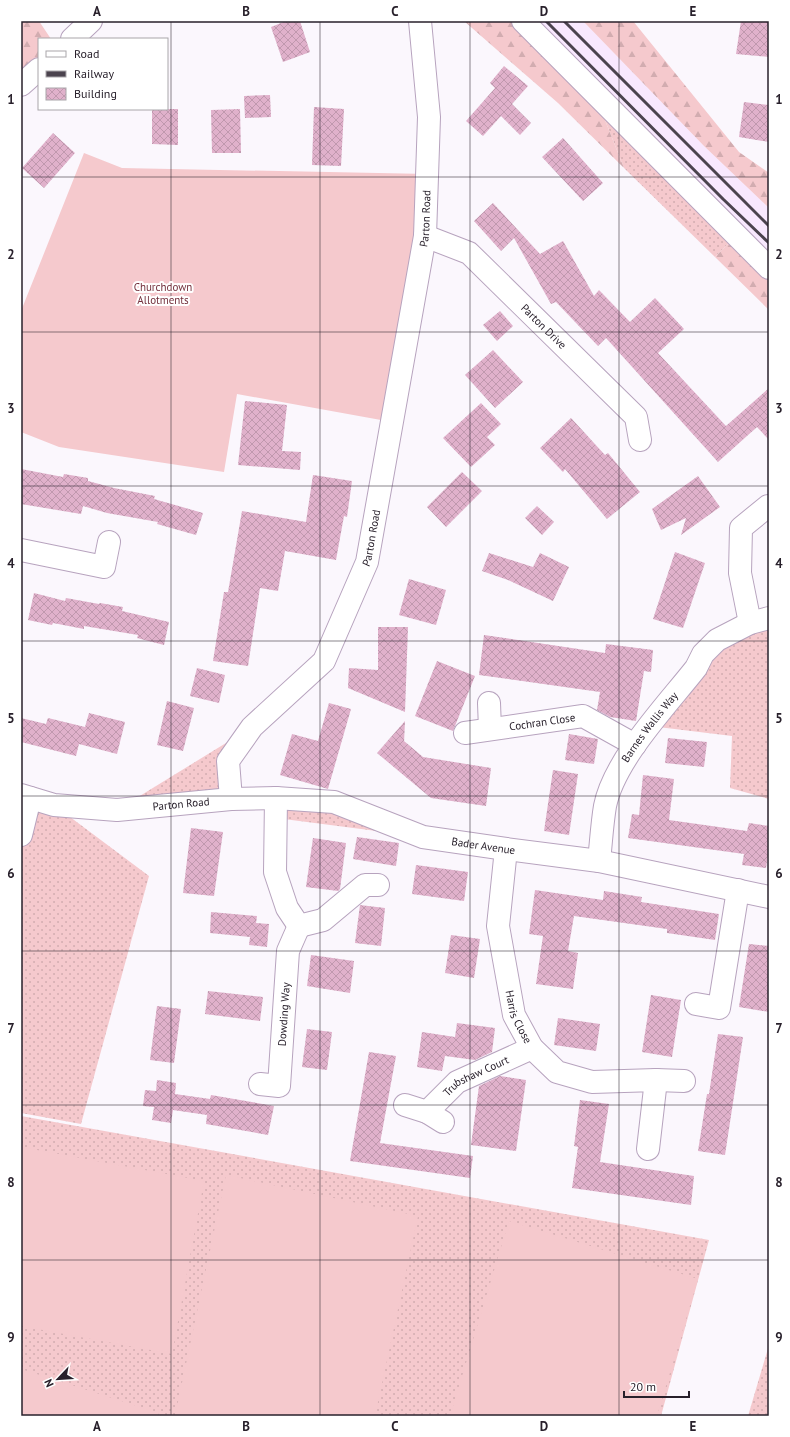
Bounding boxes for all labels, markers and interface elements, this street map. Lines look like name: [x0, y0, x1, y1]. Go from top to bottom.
text: A: [93, 3, 101, 20]
text: B: [242, 3, 250, 20]
text: C: [391, 3, 399, 20]
text: D: [540, 3, 548, 20]
text: E: [690, 3, 697, 20]
legend: [38, 38, 168, 110]
text: Road: [74, 46, 99, 61]
text: Railway: [74, 66, 114, 81]
text: Building: [74, 86, 117, 101]
text: 1: [7, 91, 15, 108]
text: 1: [775, 91, 783, 108]
street label: Parton Road: [416, 190, 434, 248]
text: 2: [7, 246, 15, 263]
text: 2: [775, 246, 783, 263]
park label: Churchdown Allotments: [134, 280, 192, 307]
street label: Parton Drive: [518, 301, 570, 352]
text: 3: [7, 400, 15, 417]
text: 3: [775, 400, 783, 417]
street label: Parton Road: [359, 508, 383, 568]
text: 4: [7, 555, 15, 572]
text: 4: [775, 555, 783, 572]
street label: Barnes Wallis Way: [618, 688, 681, 765]
text: 5: [7, 710, 15, 727]
street label: Cochran Close: [508, 710, 577, 734]
text: 5: [775, 710, 783, 727]
street label: Parton Road: [152, 794, 210, 814]
street label: Bader Avenue: [451, 834, 516, 857]
text: 6: [7, 865, 15, 882]
text: 6: [775, 865, 783, 882]
street label: Dowding Way: [275, 981, 293, 1047]
street label: Harris Close: [503, 989, 535, 1046]
text: 7: [7, 1020, 15, 1037]
text: 7: [775, 1020, 783, 1037]
street label: Trubshaw Court: [440, 1052, 511, 1099]
text: 8: [7, 1174, 15, 1191]
text: 8: [775, 1174, 783, 1191]
text: 9: [7, 1329, 15, 1346]
text: 9: [775, 1329, 783, 1346]
north arrow: [38, 1359, 78, 1399]
scale bar: [624, 1373, 689, 1399]
text: N: [41, 1377, 57, 1389]
text: 20 m: [630, 1379, 656, 1394]
text: A: [93, 1418, 101, 1435]
text: B: [242, 1418, 250, 1435]
text: C: [391, 1418, 399, 1435]
text: D: [540, 1418, 548, 1435]
text: E: [690, 1418, 697, 1435]

